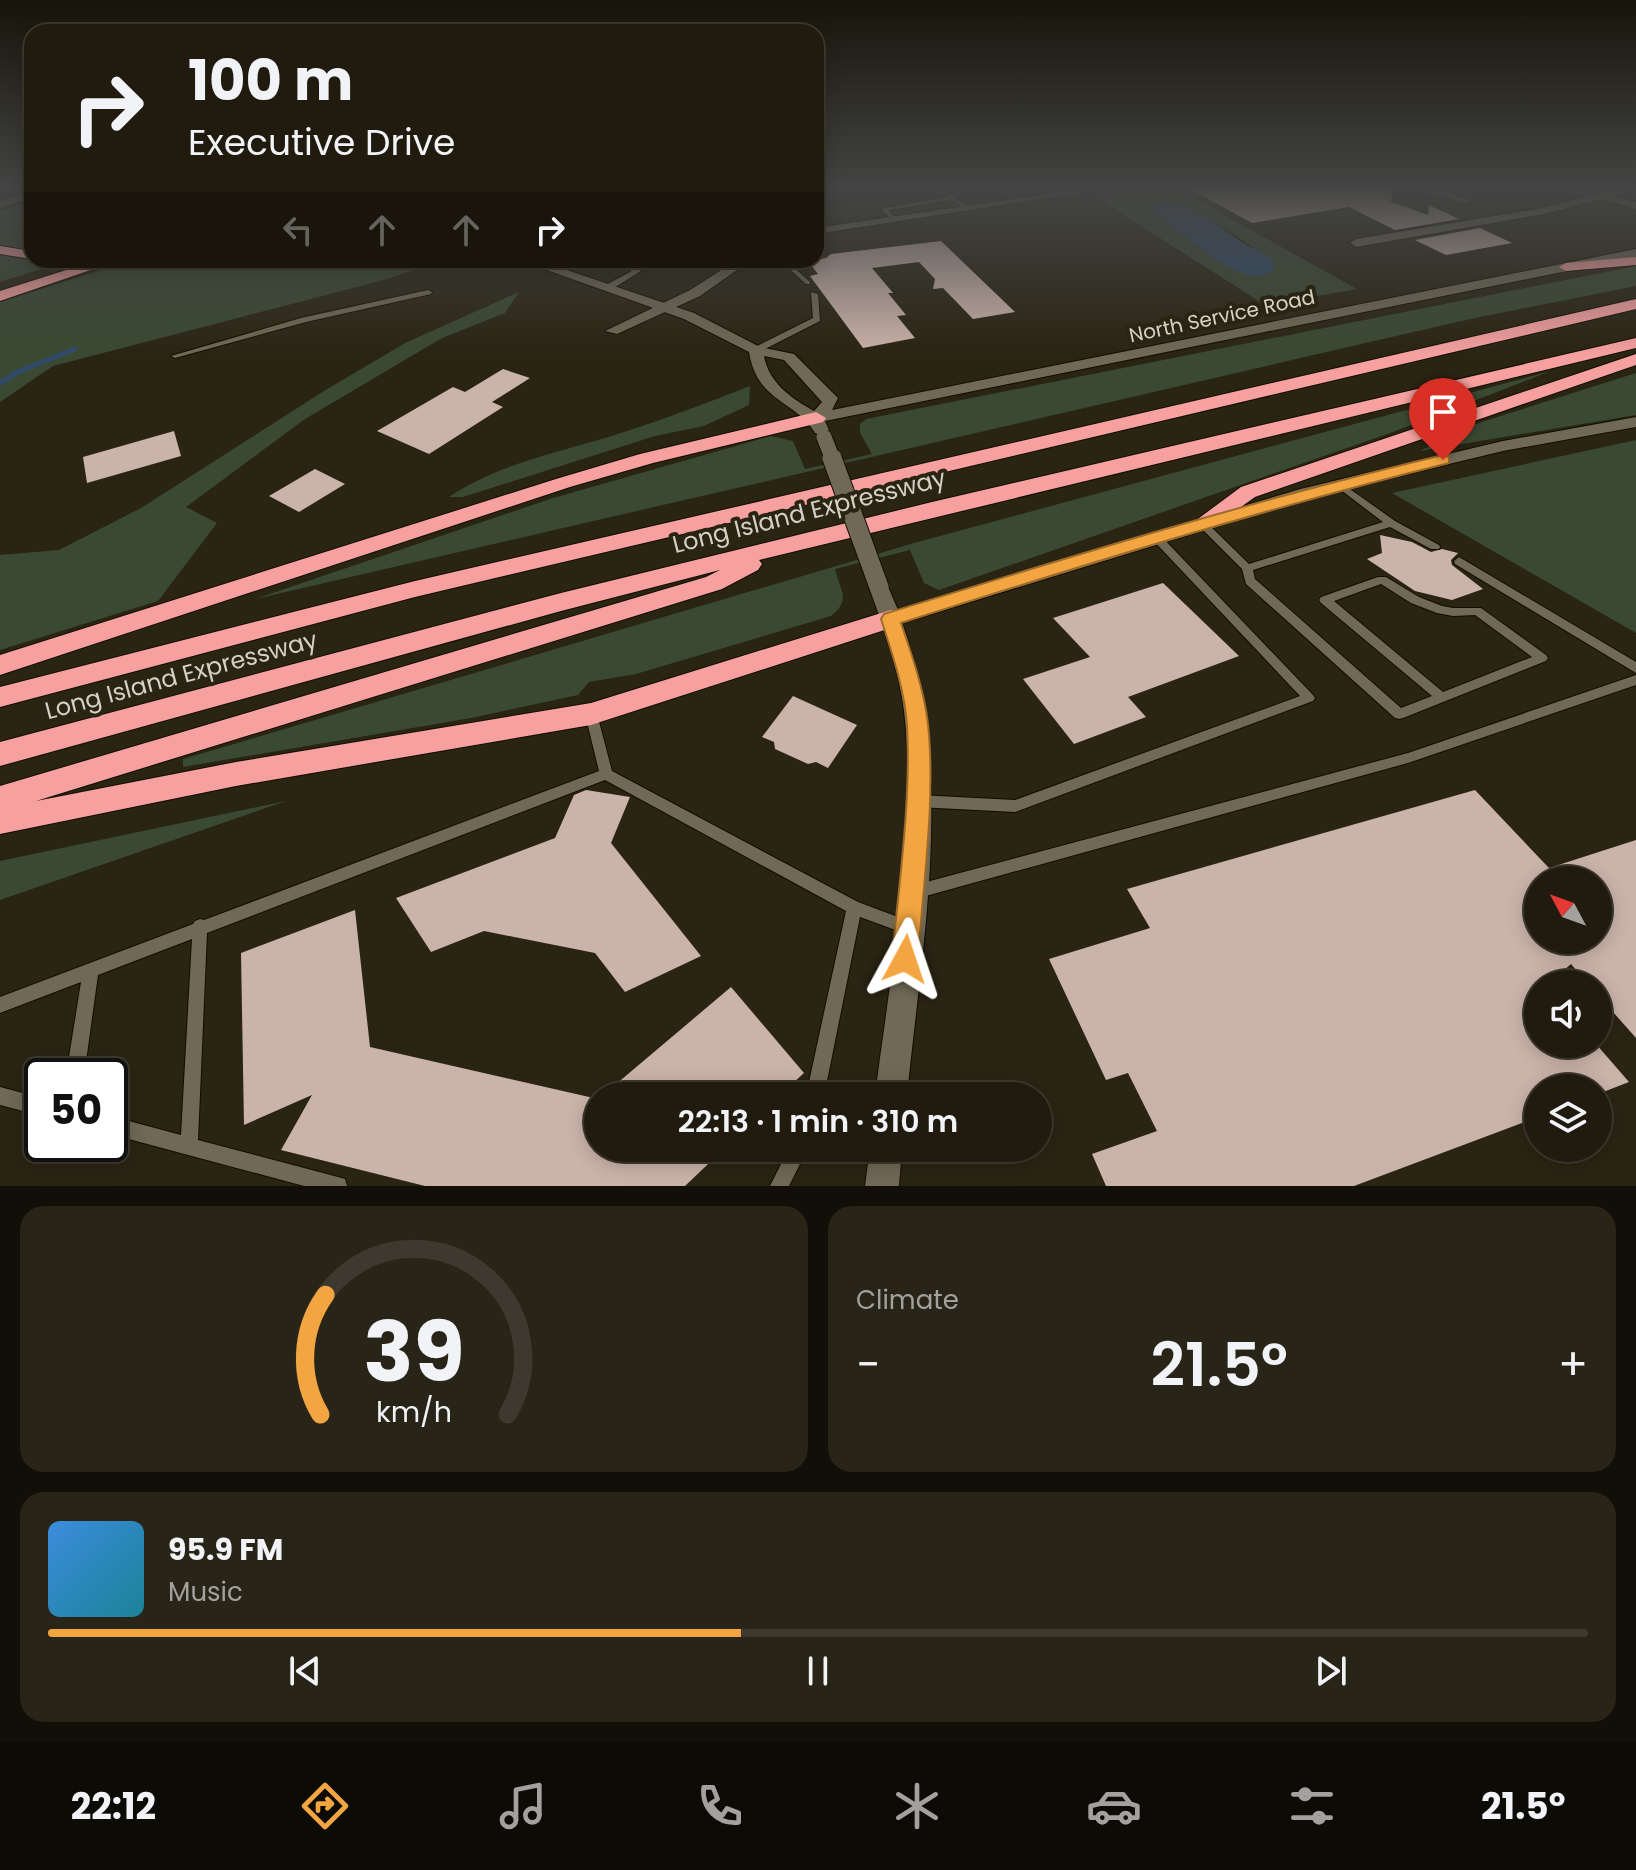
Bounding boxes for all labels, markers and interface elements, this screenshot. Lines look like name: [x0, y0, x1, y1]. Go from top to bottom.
text: 100 m: [188, 41, 353, 120]
icon: right: [56, 56, 160, 160]
text: Executive Drive: [188, 117, 455, 168]
icon: left: [276, 208, 320, 252]
icon: ahead: [360, 208, 404, 252]
icon: ahead: [444, 208, 488, 252]
icon: right: [528, 208, 572, 252]
street label: North Service Road: [1126, 283, 1318, 349]
pin: [1409, 378, 1477, 460]
icon: arrive: [1421, 390, 1465, 434]
street label: Long Island Expressway: [669, 461, 950, 561]
street label: Long Island Expressway: [41, 623, 321, 727]
north arrow: [1524, 866, 1612, 954]
map controls: [1524, 866, 1612, 1162]
position arrow: [863, 917, 947, 1001]
button: sound: [1524, 970, 1612, 1058]
speed limit sign: 50: [24, 1058, 128, 1162]
button: layers: [1524, 1074, 1612, 1162]
text: 22:13 · 1 min · 310 m: [678, 1100, 958, 1143]
text: Climate: [856, 1282, 959, 1318]
text: 39: [363, 1294, 465, 1410]
text: 21.5°: [1151, 1323, 1288, 1407]
text: −: [856, 1334, 880, 1395]
text: +: [1558, 1334, 1588, 1395]
text: km/h: [376, 1392, 452, 1432]
text: 95.9 FM: [168, 1528, 283, 1571]
text: Music: [168, 1574, 243, 1610]
icon: previous: [283, 1649, 327, 1693]
icon: pause: [796, 1649, 840, 1693]
icon: next: [1309, 1649, 1353, 1693]
icon: directions: [297, 1778, 353, 1834]
icon: music: [495, 1778, 551, 1834]
icon: phone: [692, 1778, 748, 1834]
icon: climate: [889, 1778, 945, 1834]
icon: car: [1086, 1778, 1142, 1834]
icon: filters: [1284, 1778, 1340, 1834]
text: 22:12: [71, 1781, 156, 1832]
text: 21.5°: [1481, 1781, 1565, 1832]

